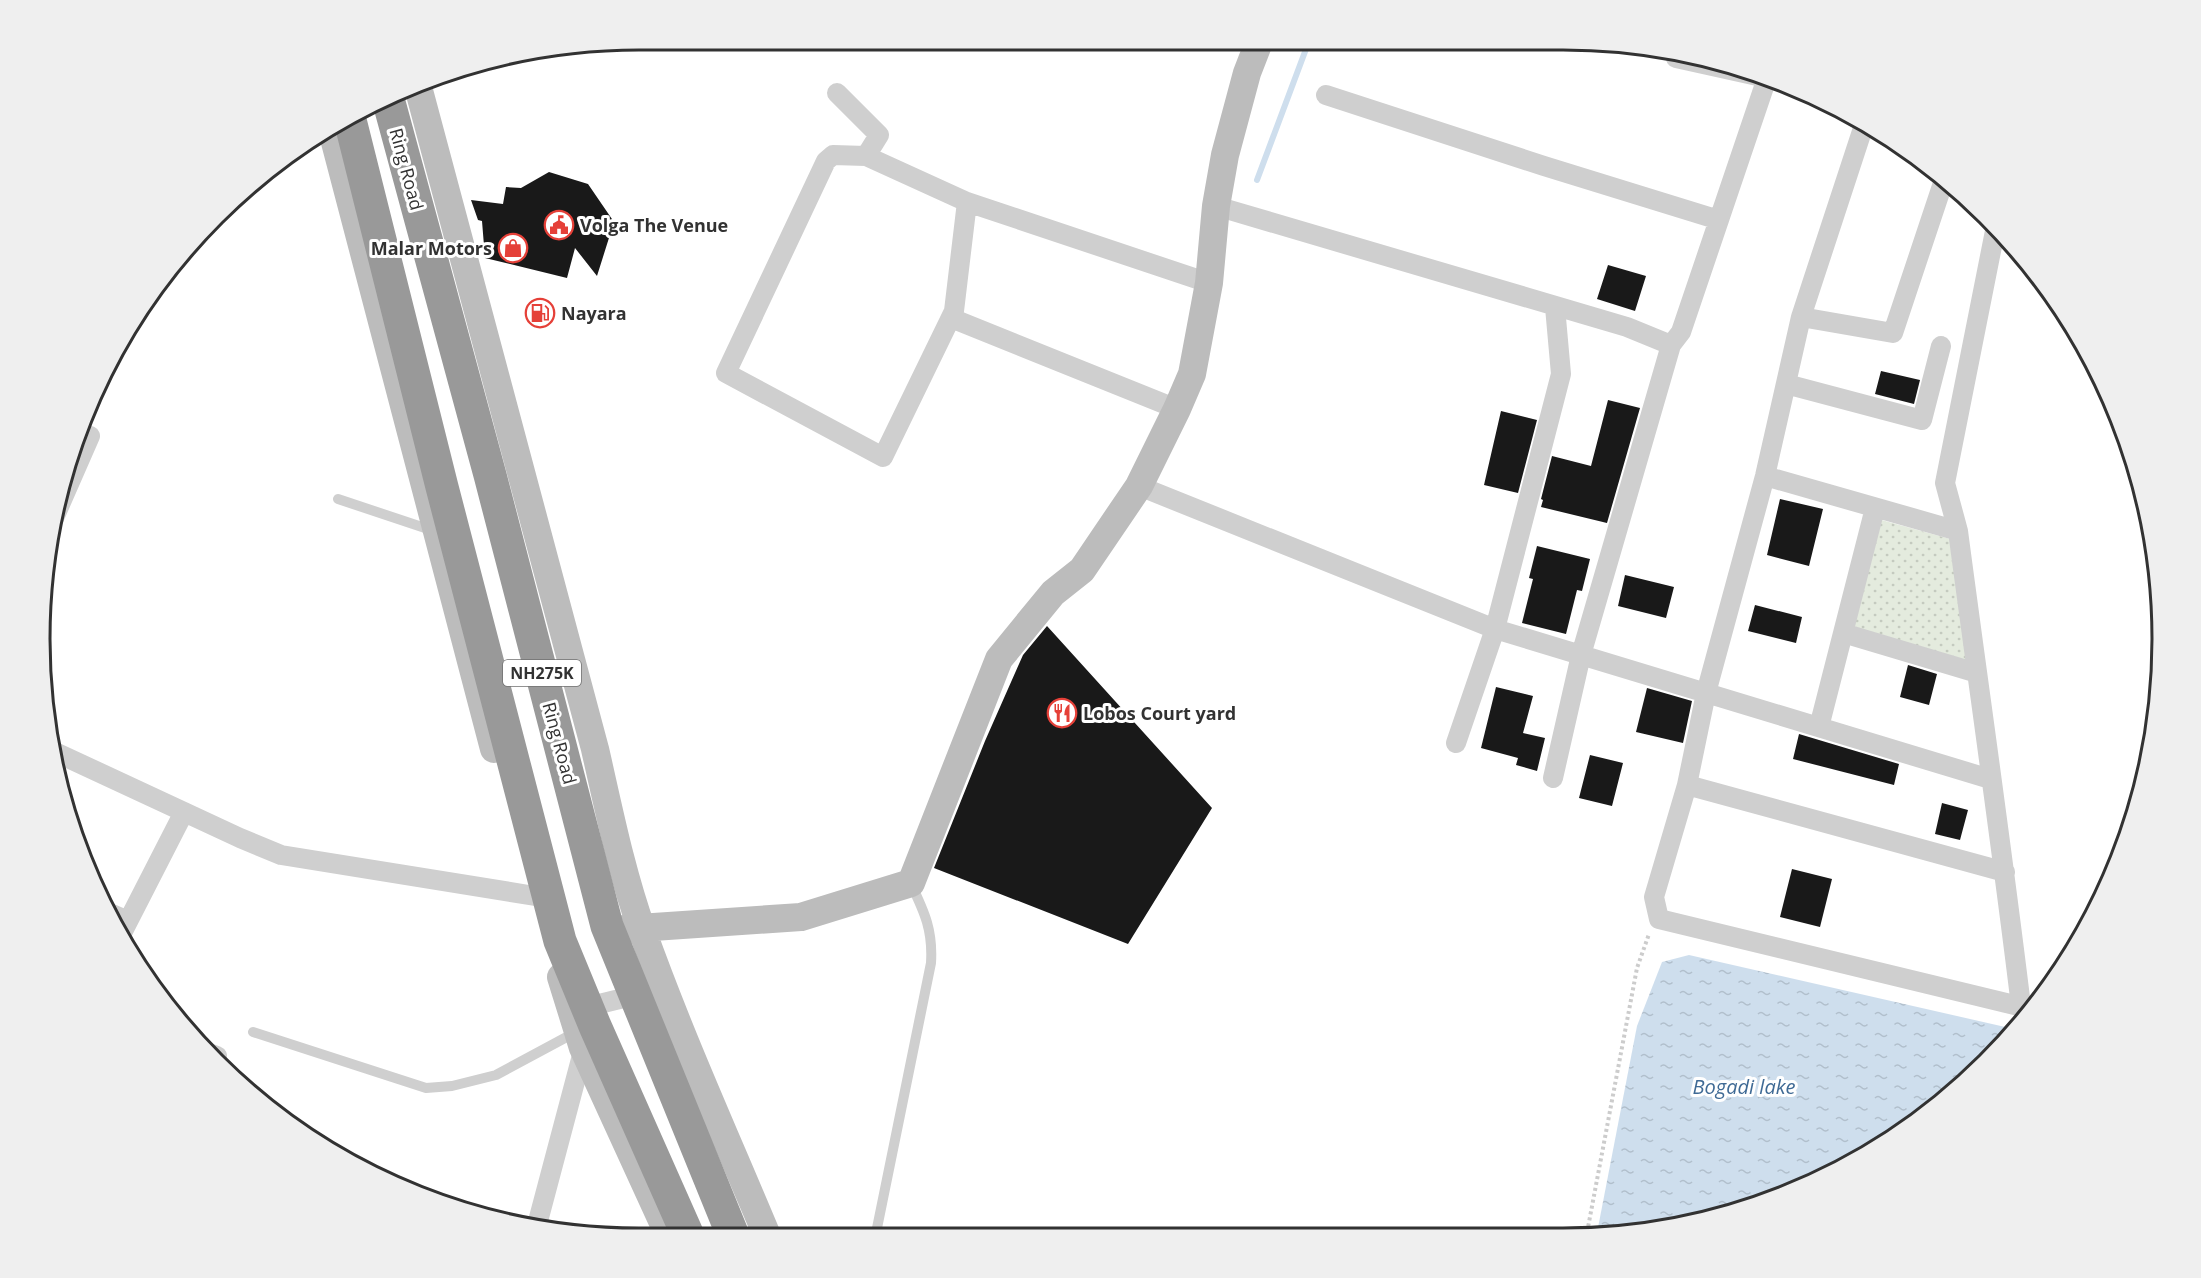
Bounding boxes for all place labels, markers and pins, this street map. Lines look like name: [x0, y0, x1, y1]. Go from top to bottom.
public building icon: Volga The Venue: [543, 209, 575, 241]
place label: Volga The Venue: [580, 213, 728, 237]
shop icon: Malar Motors: [497, 232, 529, 264]
place label: Malar Motors: [371, 236, 492, 260]
fuel station icon: Nayara: [524, 297, 556, 329]
place label: Nayara: [561, 301, 627, 325]
restaurant icon: Lobos Court yard: [1046, 697, 1078, 729]
place label: Lobos Court yard: [1083, 701, 1236, 725]

